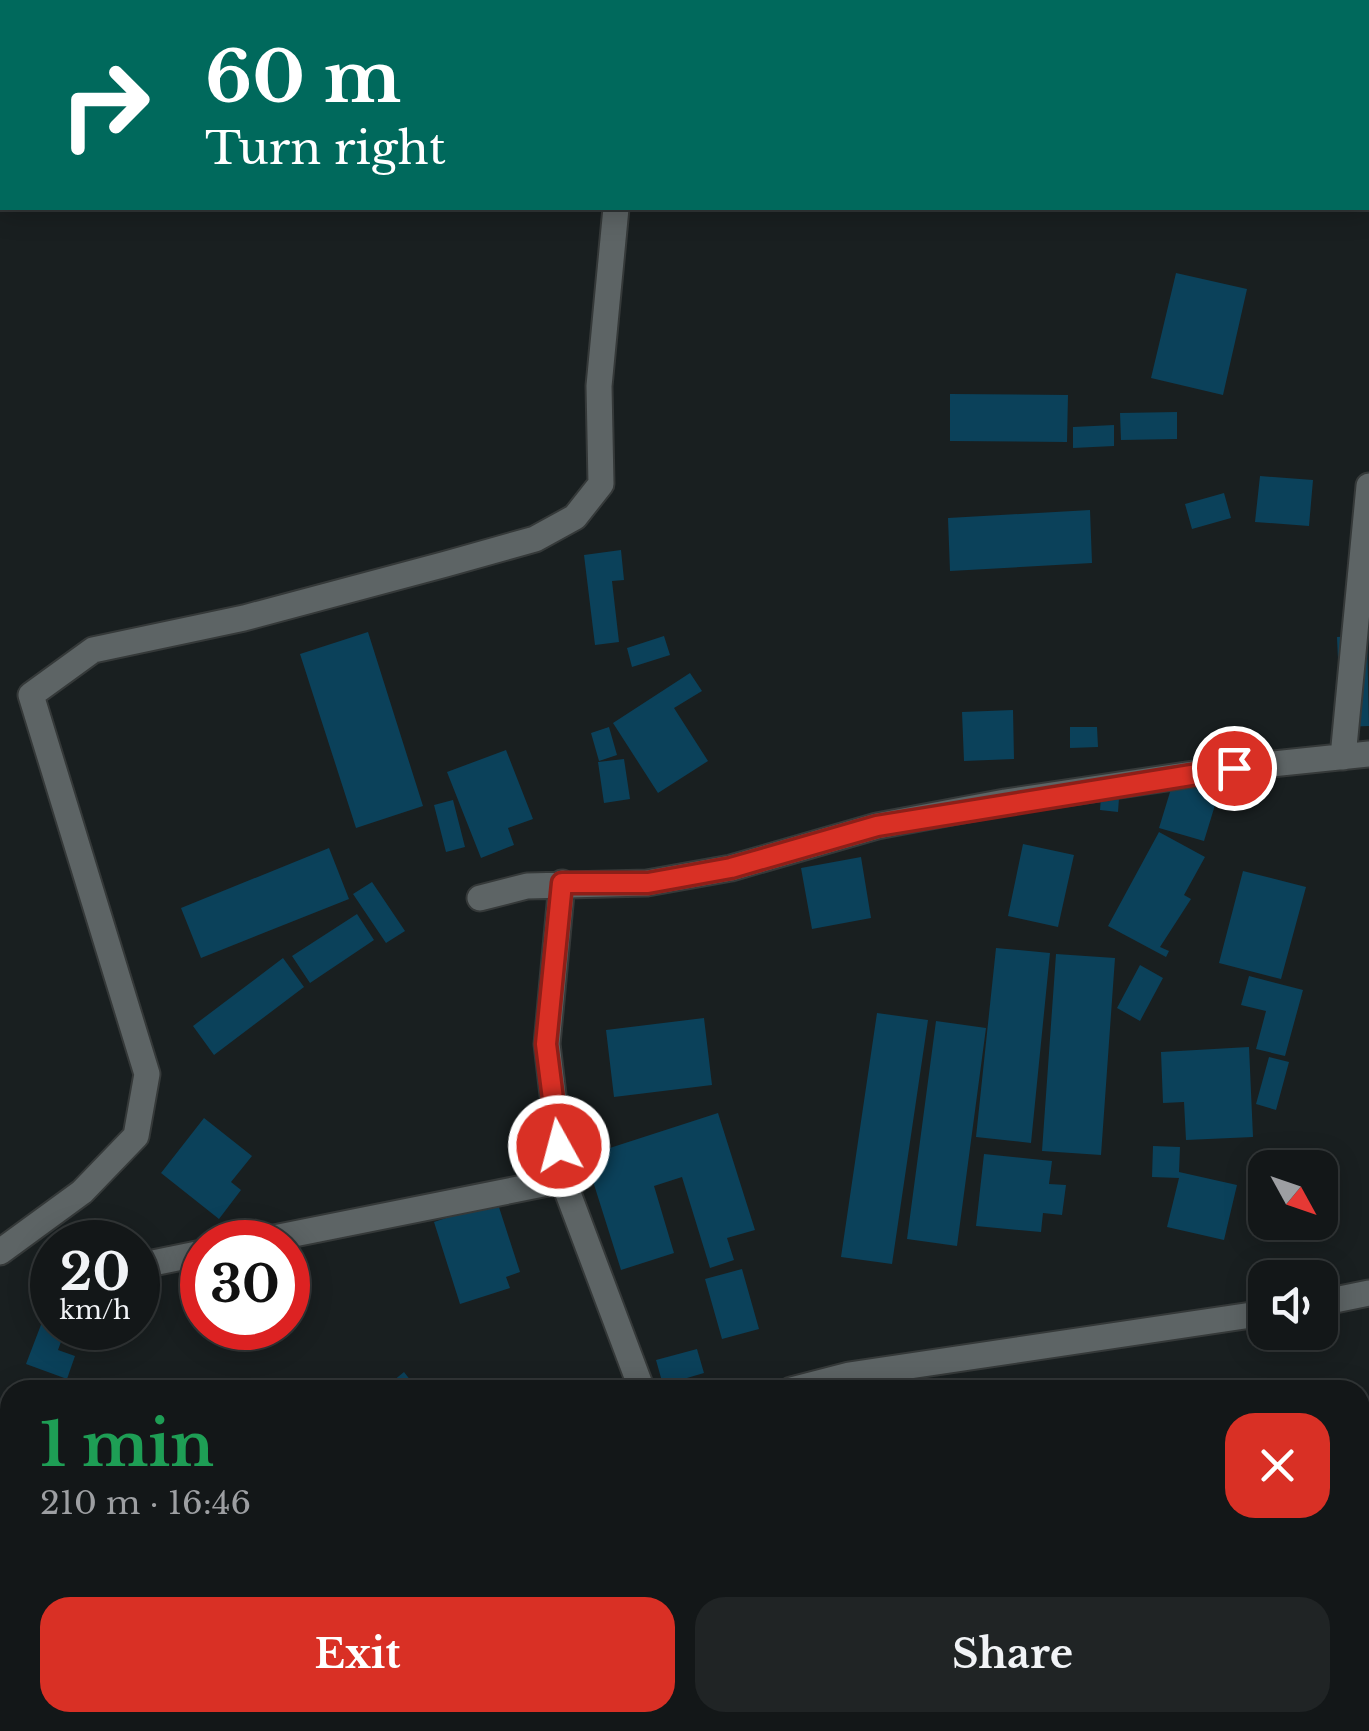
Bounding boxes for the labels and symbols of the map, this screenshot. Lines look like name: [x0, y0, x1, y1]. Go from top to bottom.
pin: [1192, 726, 1277, 811]
position arrow: [507, 1094, 611, 1198]
north arrow: [1248, 1150, 1338, 1240]
speed limit sign: 30: [180, 1220, 310, 1350]

